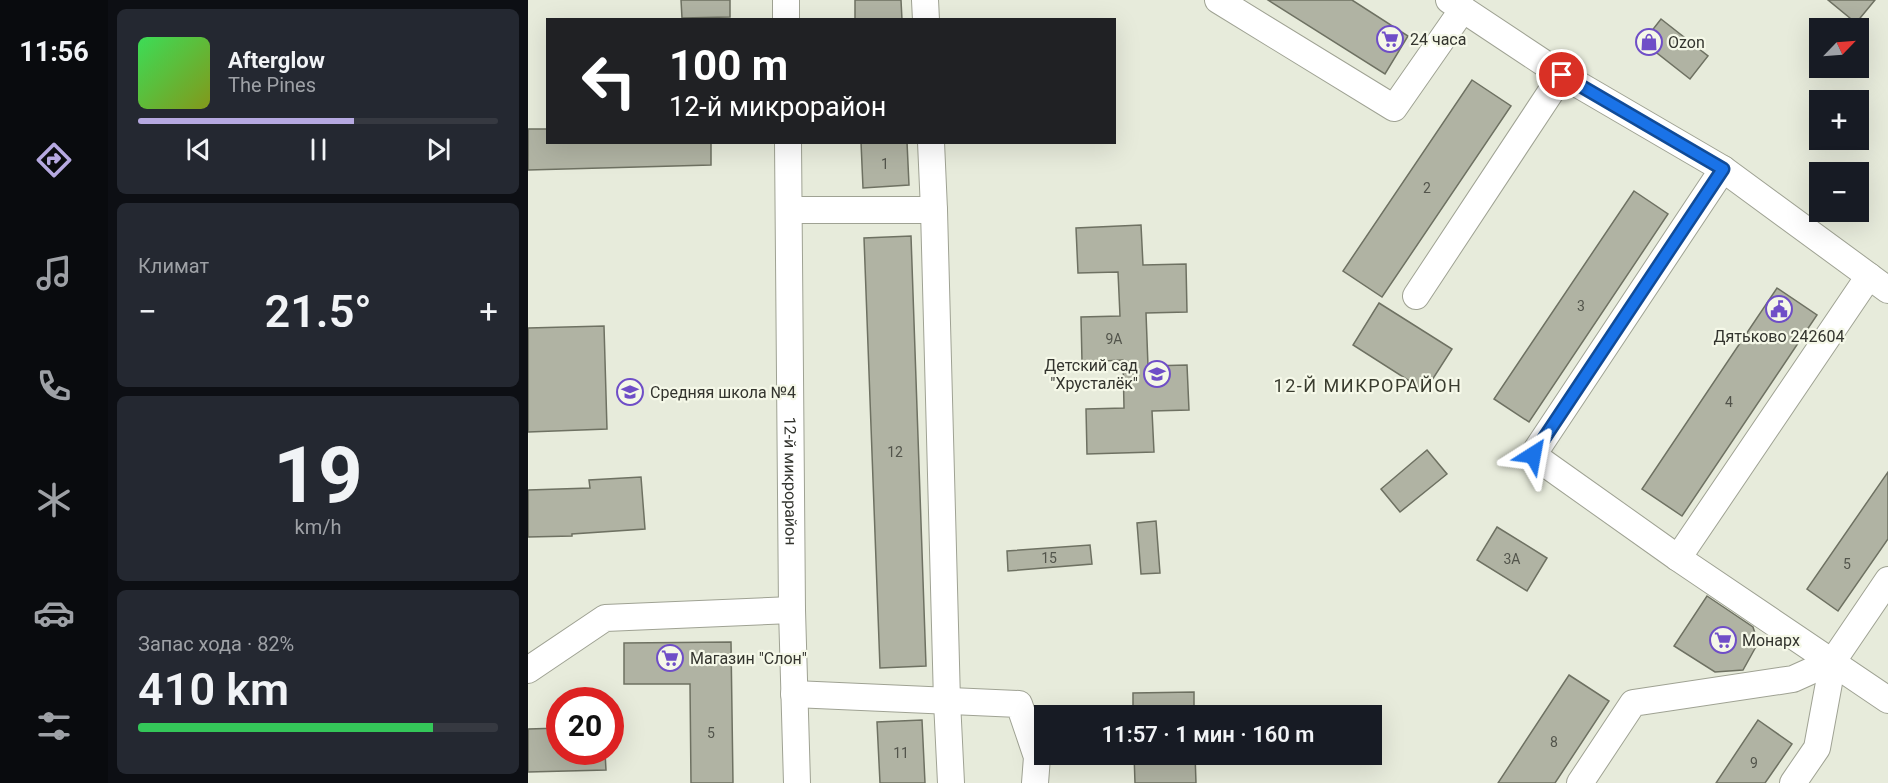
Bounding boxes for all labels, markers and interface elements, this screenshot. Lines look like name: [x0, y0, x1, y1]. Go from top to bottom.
north arrow: [1809, 18, 1869, 78]
map controls: [1809, 18, 1869, 222]
supermarket icon: 24 часа: [1375, 24, 1405, 54]
shop icon: Ozon: [1634, 27, 1664, 57]
place label: 24 часа: [1410, 30, 1466, 49]
place label: Ozon: [1668, 33, 1705, 52]
text: 11:56: [19, 36, 89, 68]
text: 100 m: [669, 41, 788, 90]
icon: left: [570, 42, 648, 120]
text: Afterglow: [228, 48, 325, 73]
pin: [1536, 49, 1587, 100]
icon: arrive: [1545, 58, 1578, 91]
text: The Pines: [228, 73, 316, 97]
button: +: [1809, 90, 1869, 150]
text: 12-й микрорайон: [669, 91, 886, 123]
icon: previous: [182, 133, 215, 166]
icon: pause: [302, 133, 335, 166]
icon: next: [422, 133, 455, 166]
icon: directions: [33, 139, 75, 181]
house number: 1: [881, 156, 889, 172]
button: −: [1809, 162, 1869, 222]
house number: 2: [1423, 180, 1431, 196]
icon: music: [33, 252, 75, 294]
text: Климат: [138, 254, 209, 278]
text: 21.5°: [264, 285, 372, 338]
text: −: [138, 292, 157, 331]
text: +: [479, 292, 498, 331]
public building icon: Дятьково 242604: [1764, 294, 1794, 324]
house number: 3: [1577, 298, 1585, 314]
place label: Дятьково 242604: [1714, 327, 1845, 346]
house number: 9А: [1105, 331, 1123, 347]
place label: Детский сад "Хрусталёк": [1044, 356, 1138, 393]
school or university icon: Детский сад "Хрусталёк": [1142, 359, 1172, 389]
icon: phone: [33, 365, 75, 407]
district label: 12-Й МИКРОРАЙОН: [1274, 375, 1462, 396]
school or university icon: Средняя школа №4: [615, 377, 645, 407]
place label: Средняя школа №4: [650, 383, 796, 402]
house number: 4: [1725, 394, 1733, 410]
street label: 12-й микрорайон: [780, 417, 800, 545]
position arrow: [1501, 423, 1565, 487]
text: 19: [273, 430, 363, 521]
house number: 12: [887, 444, 903, 460]
icon: climate: [33, 479, 75, 521]
text: km/h: [295, 515, 341, 539]
house number: 15: [1041, 550, 1057, 566]
house number: 3А: [1503, 551, 1521, 567]
house number: 5: [1843, 556, 1851, 572]
icon: car: [33, 592, 75, 634]
supermarket icon: Монарх: [1708, 625, 1738, 655]
place label: Монарх: [1742, 631, 1800, 650]
text: Запас хода · 82%: [138, 632, 294, 656]
supermarket icon: Магазин "Слон": [655, 643, 685, 673]
place label: Магазин "Слон": [690, 649, 807, 668]
text: 410 km: [138, 663, 289, 716]
speed limit sign: 20: [546, 687, 624, 765]
icon: filters: [33, 705, 75, 747]
text: 11:57 · 1 мин · 160 m: [1102, 722, 1314, 747]
house number: 5: [707, 725, 715, 741]
house number: 8: [1550, 734, 1558, 750]
house number: 11: [893, 745, 909, 761]
house number: 9: [1750, 755, 1758, 771]

